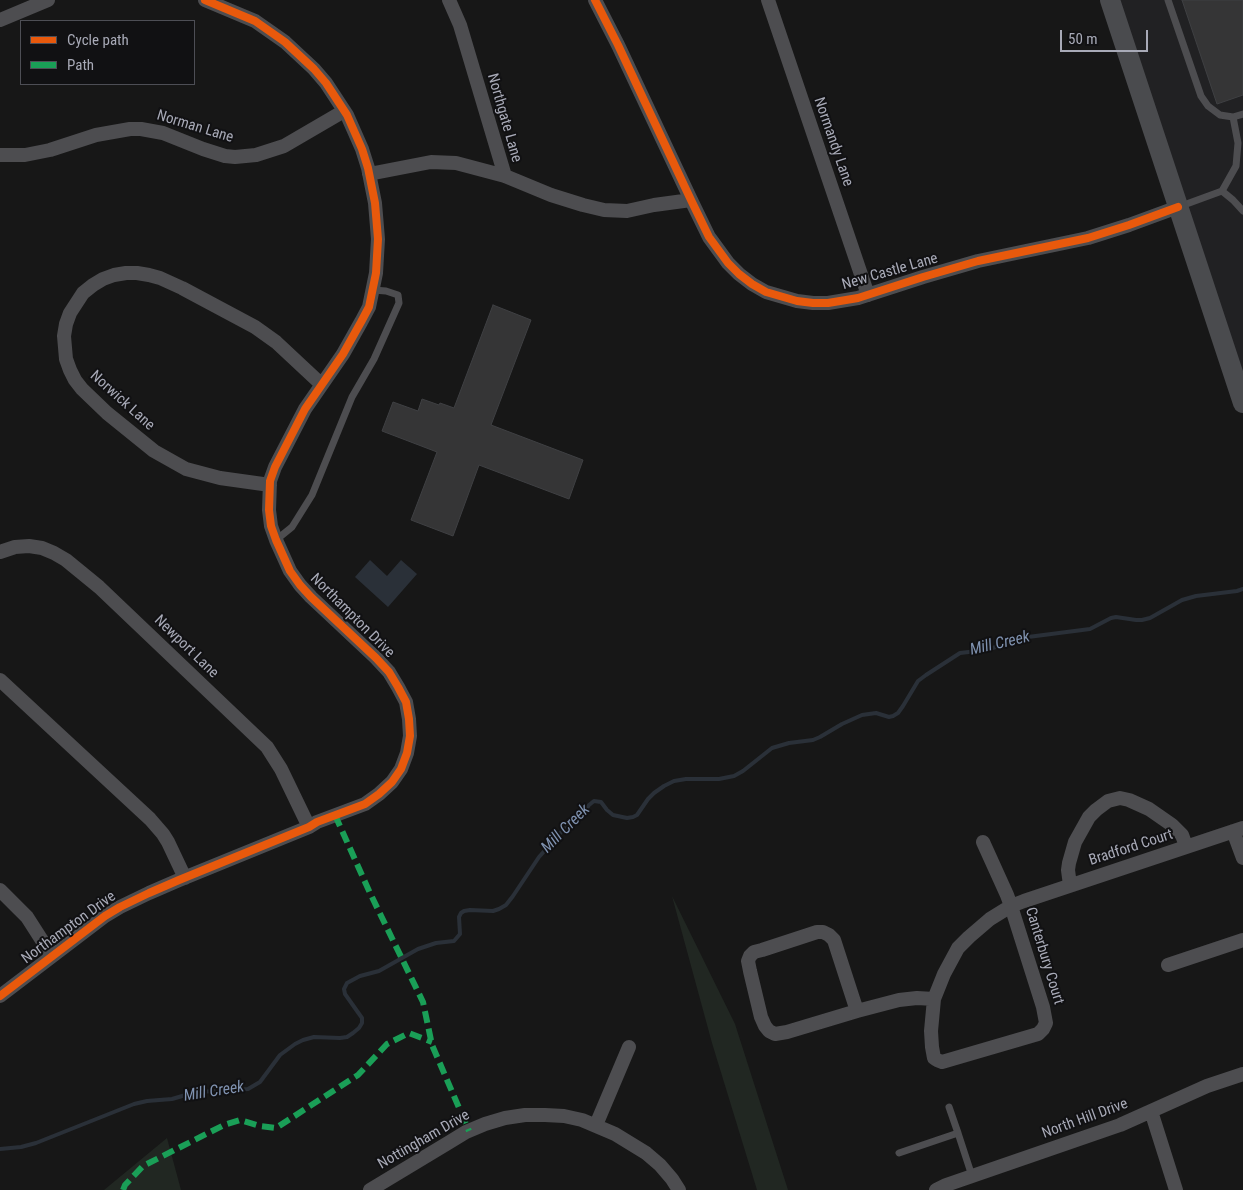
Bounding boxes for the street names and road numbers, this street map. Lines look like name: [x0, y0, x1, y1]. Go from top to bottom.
street label: Northgate Lane: [483, 72, 525, 164]
street label: Normandy Lane: [809, 95, 857, 189]
street label: Norman Lane: [155, 107, 235, 147]
street label: New Castle Lane: [840, 250, 940, 294]
street label: Norwick Lane: [86, 367, 158, 435]
street label: Northampton Drive: [306, 570, 398, 662]
street label: Newport Lane: [150, 612, 222, 682]
street label: Bradford Court: [1087, 826, 1175, 870]
street label: Northampton Drive: [18, 888, 120, 968]
street label: Canterbury Court: [1021, 905, 1067, 1007]
street label: North Hill Drive: [1040, 1095, 1130, 1143]
street label: Nottingham Drive: [375, 1106, 473, 1174]

